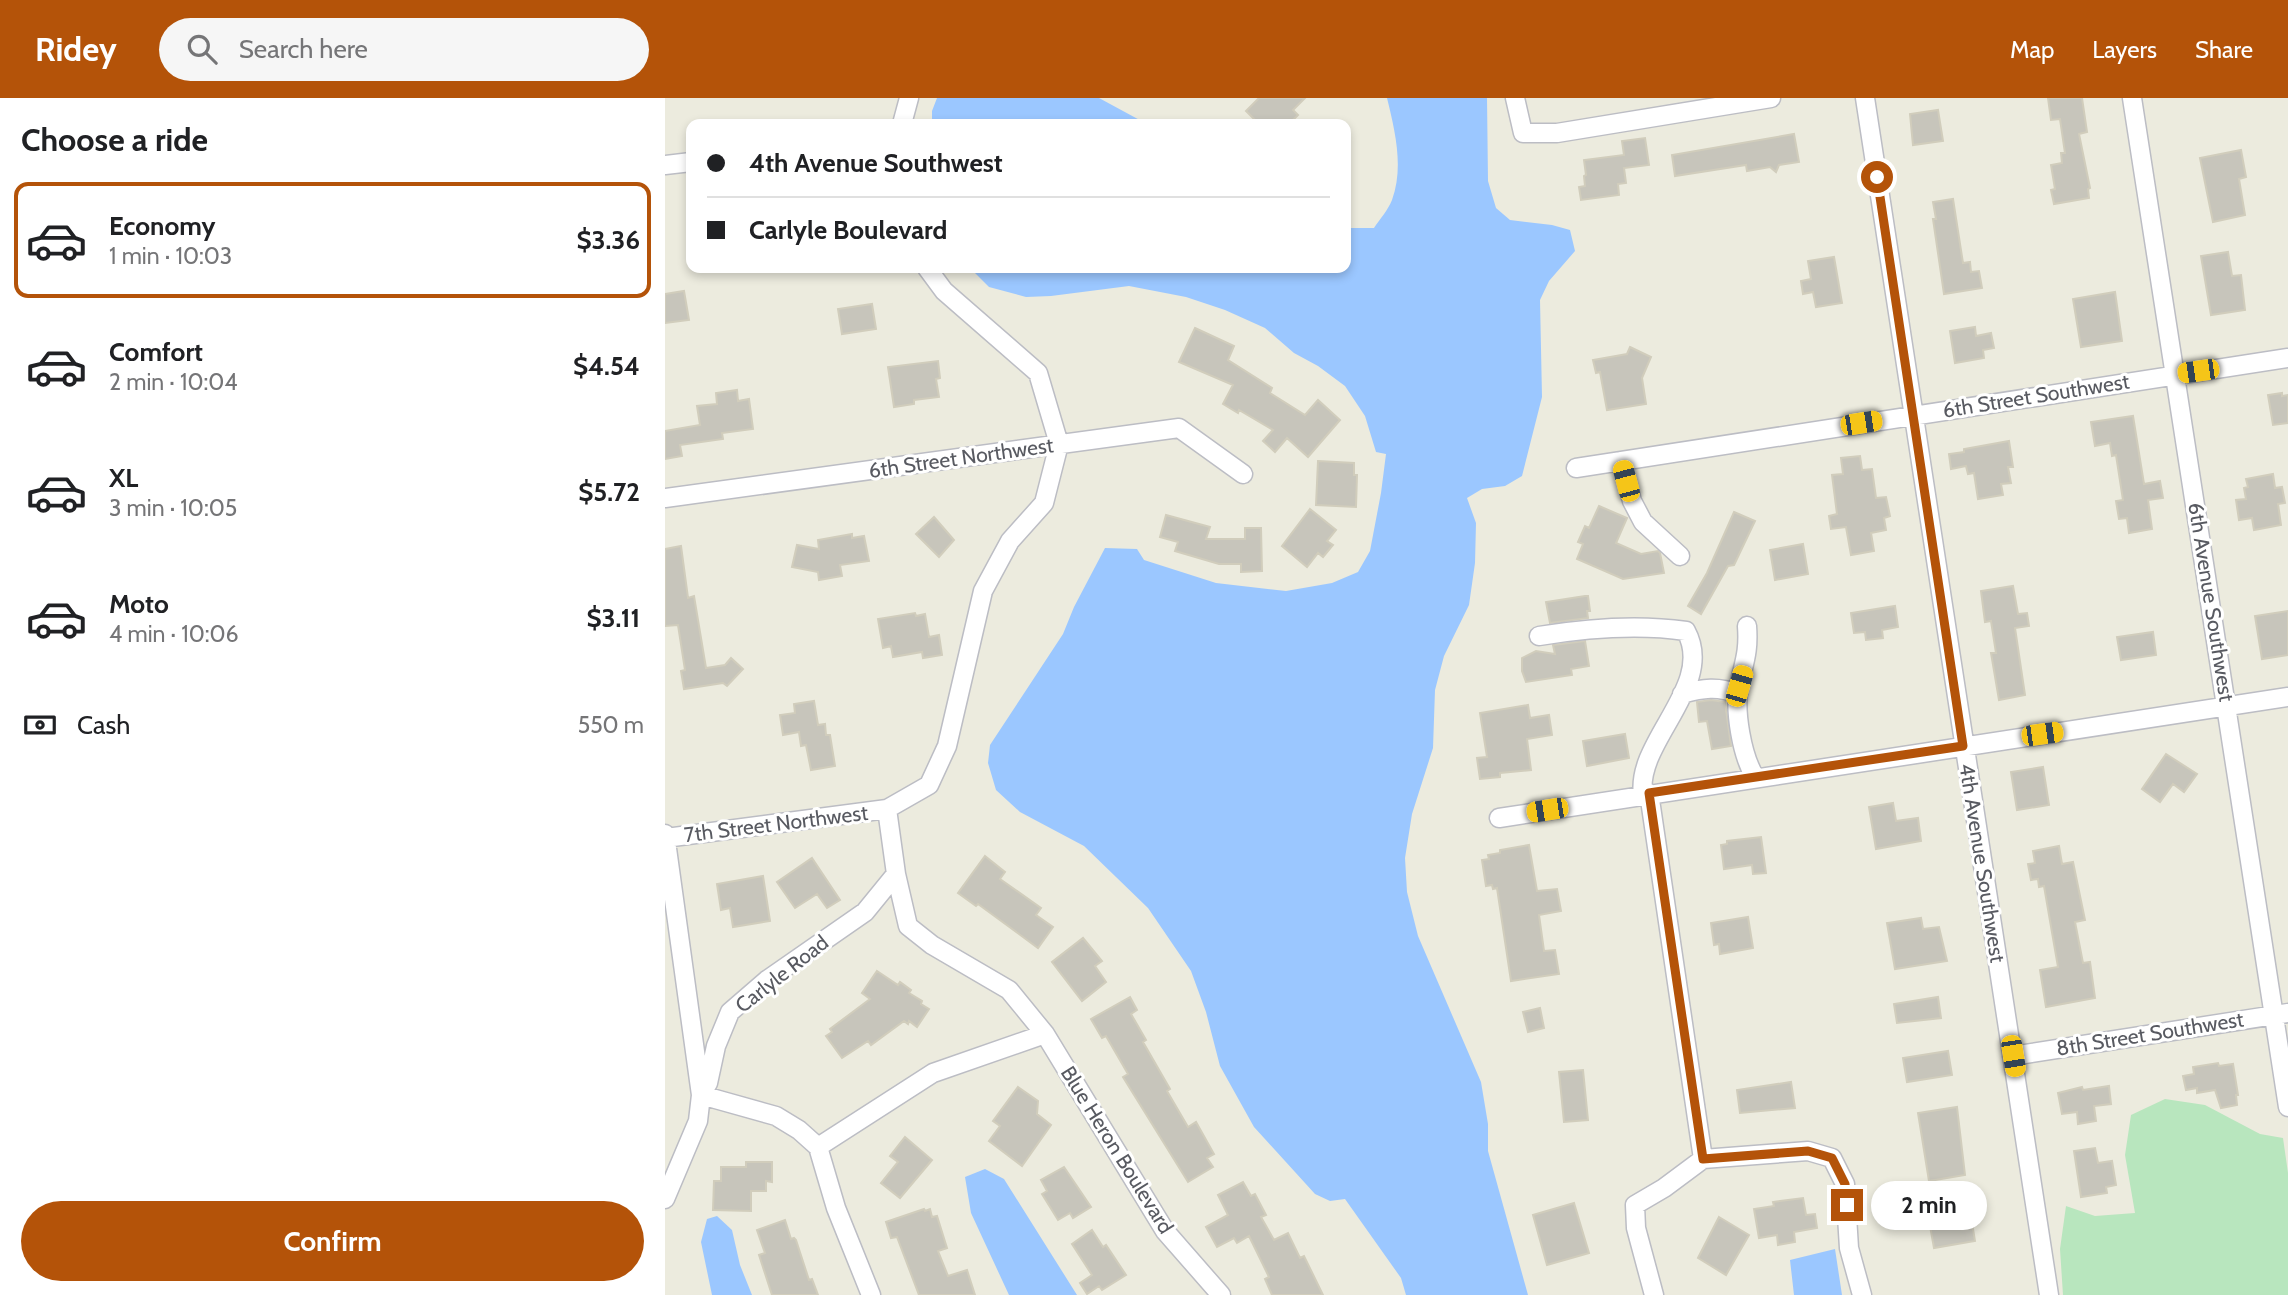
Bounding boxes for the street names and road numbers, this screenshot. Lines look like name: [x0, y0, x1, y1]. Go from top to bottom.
street label: 6th Street Southwest: [1941, 368, 2131, 423]
street label: 6th Street Northwest: [867, 432, 1055, 483]
street label: 6th Avenue Southwest: [2183, 501, 2240, 703]
street label: 4th Avenue Southwest: [1954, 762, 2011, 964]
street label: 7th Street Northwest: [683, 800, 869, 847]
street label: Carlyle Road: [730, 930, 833, 1018]
street label: 8th Street Southwest: [2054, 1006, 2245, 1061]
street label: Blue Heron Boulevard: [1056, 1062, 1179, 1238]

